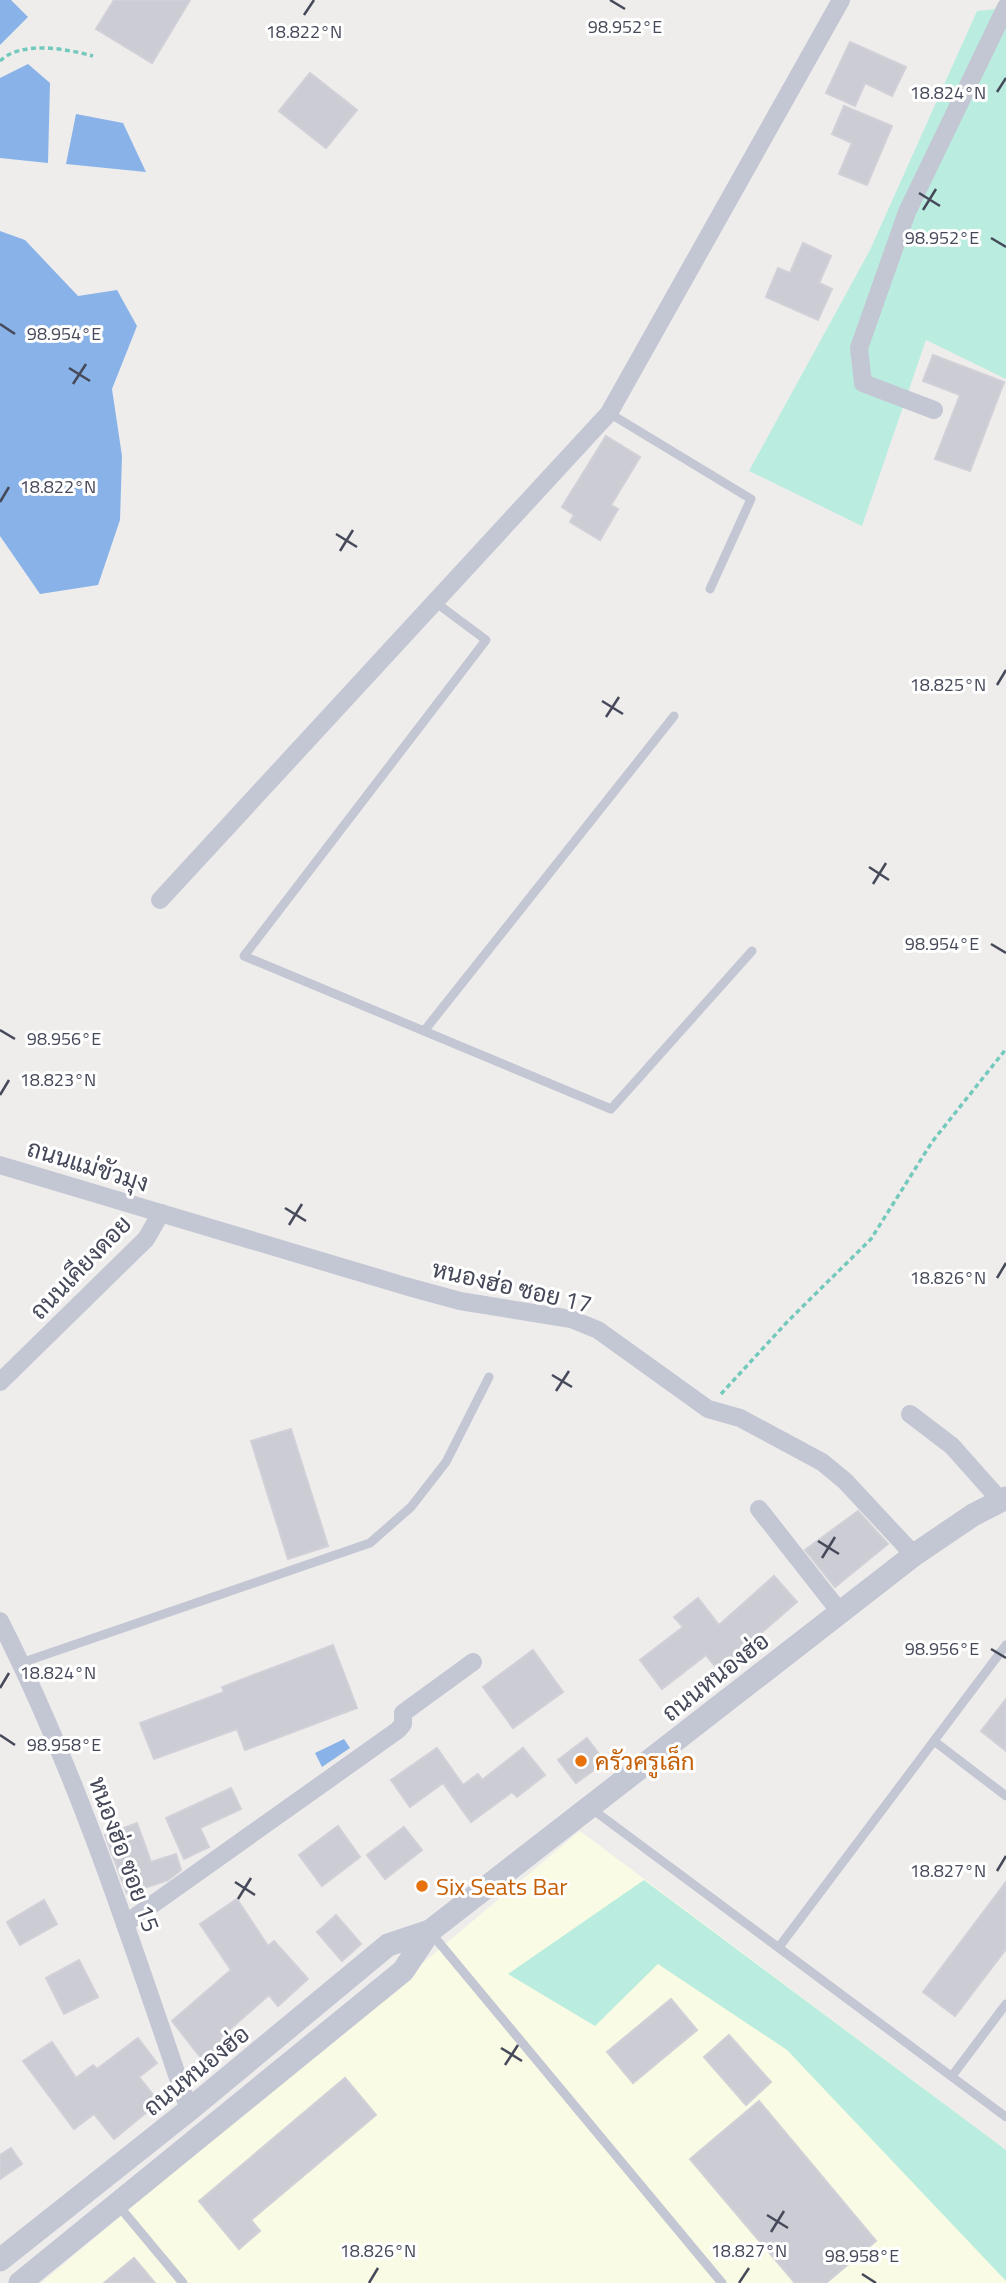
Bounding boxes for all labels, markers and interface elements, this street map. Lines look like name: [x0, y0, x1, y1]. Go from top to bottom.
text: 98.952°E: [588, 13, 662, 40]
text: 18.822°N: [266, 18, 342, 45]
text: 18.824°N: [910, 79, 986, 106]
text: 98.952°E: [905, 224, 979, 251]
text: 98.954°E: [27, 320, 101, 347]
text: 18.822°N: [20, 473, 96, 500]
text: 18.825°N: [910, 671, 986, 698]
text: 98.954°E: [905, 930, 979, 957]
text: 98.956°E: [27, 1025, 101, 1052]
text: 18.823°N: [20, 1066, 96, 1093]
street label: ถนนแม่ขัวมุง: [23, 1129, 153, 1201]
street label: ถนนเคียงดอย: [21, 1207, 139, 1327]
street label: หนองฮ่อ ซอย 17: [428, 1250, 596, 1322]
text: 18.826°N: [910, 1264, 986, 1291]
street label: ถนนหนองฮ่อ: [654, 1623, 776, 1729]
text: 98.956°E: [905, 1635, 979, 1662]
text: 18.824°N: [20, 1659, 96, 1686]
text: 98.958°E: [27, 1731, 101, 1758]
place label: ครัวครูเล็ก: [595, 1743, 695, 1779]
marker: ครัวครูเล็ก: [573, 1753, 589, 1769]
street label: หนองฮ่อ ซอย 15: [80, 1771, 170, 1937]
text: 18.827°N: [910, 1857, 986, 1884]
place label: Six Seats Bar: [436, 1868, 568, 1904]
marker: Six Seats Bar: [414, 1878, 430, 1894]
street label: ถนนหนองฮ่อ: [135, 2016, 257, 2124]
text: 18.826°N: [340, 2237, 416, 2264]
text: 18.827°N: [711, 2237, 787, 2264]
text: 98.958°E: [825, 2242, 899, 2269]

